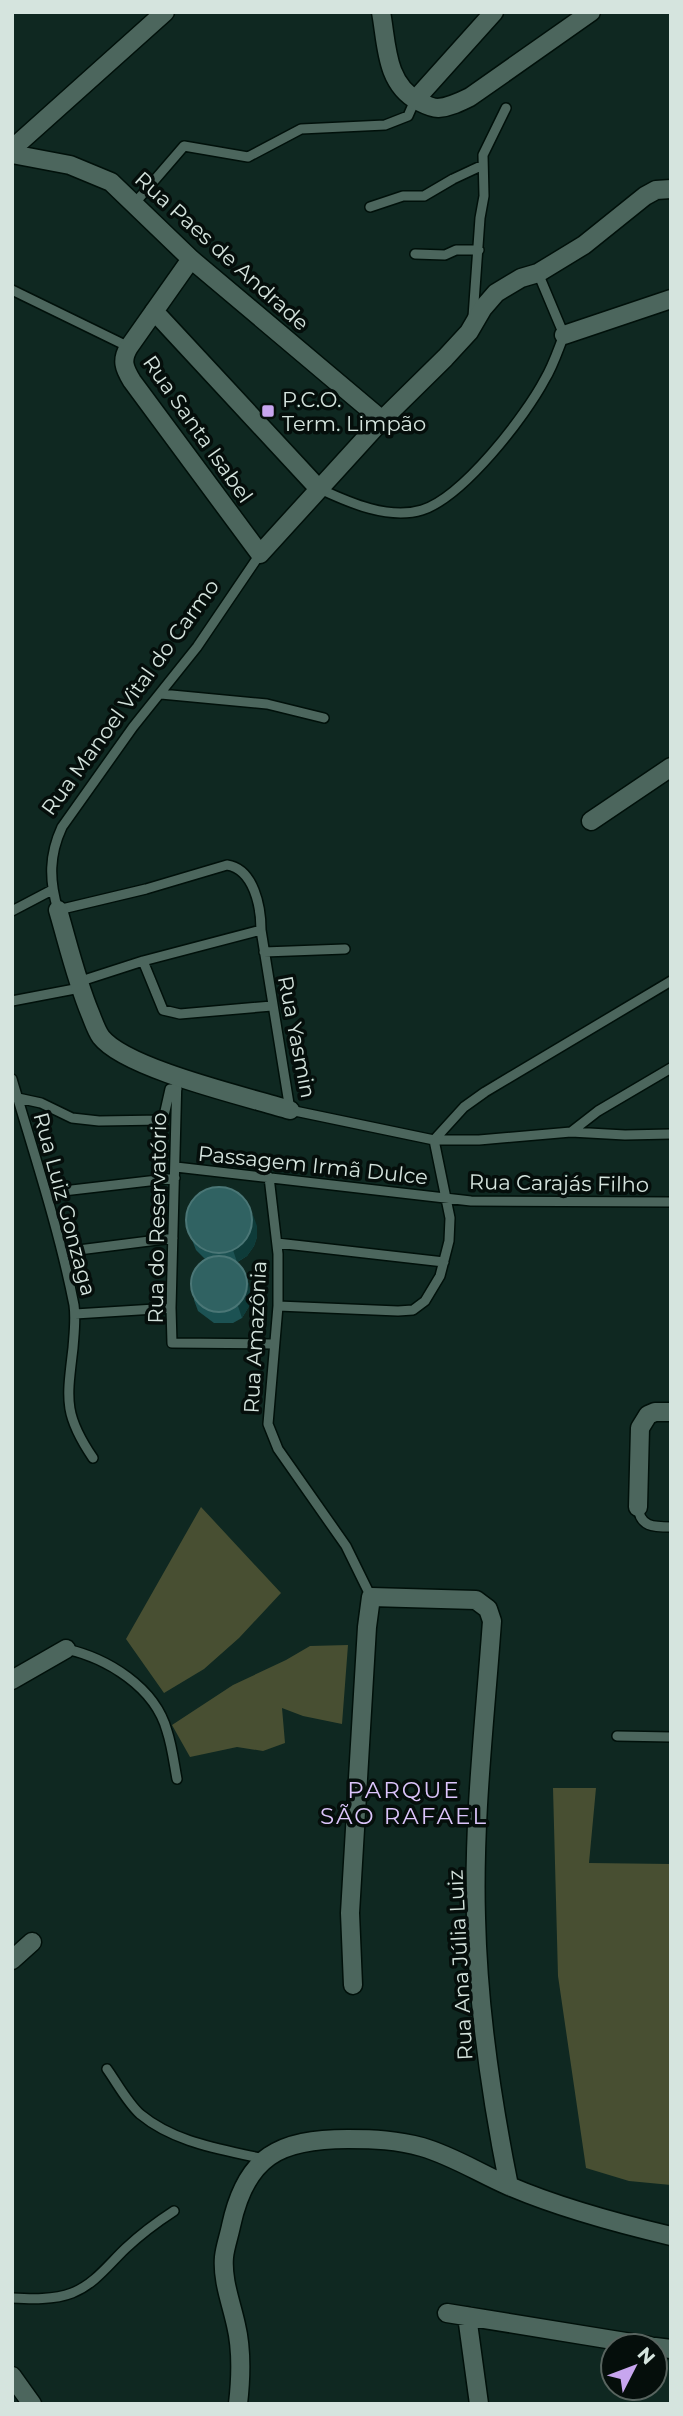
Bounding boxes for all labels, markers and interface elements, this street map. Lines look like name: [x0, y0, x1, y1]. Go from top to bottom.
street label: Rua Paes de Andrade: [130, 166, 314, 336]
street label: Rua Santa Isabel: [138, 350, 258, 508]
place label: P.C.O. Term. Limpão: [282, 387, 426, 436]
marker: P.C.O. Term. Limpão: [260, 403, 276, 419]
street label: Rua Manoel Vital do Carmo: [36, 574, 224, 820]
street label: Rua Yasmin: [273, 974, 321, 1100]
street label: Rua Luiz Gonzaga: [28, 1110, 102, 1298]
street label: Rua do Reservatório: [143, 1112, 171, 1324]
street label: Passagem Irmã Dulce: [197, 1140, 429, 1190]
street label: Rua Carajás Filho: [469, 1169, 649, 1197]
street label: Rua Amazônia: [239, 1260, 271, 1414]
district label: PARQUE SÃO RAFAEL: [320, 1776, 488, 1830]
street label: Rua Ana Júlia Luiz: [443, 1869, 477, 2061]
north arrow: [599, 2332, 669, 2402]
text: N: [633, 2343, 660, 2369]

